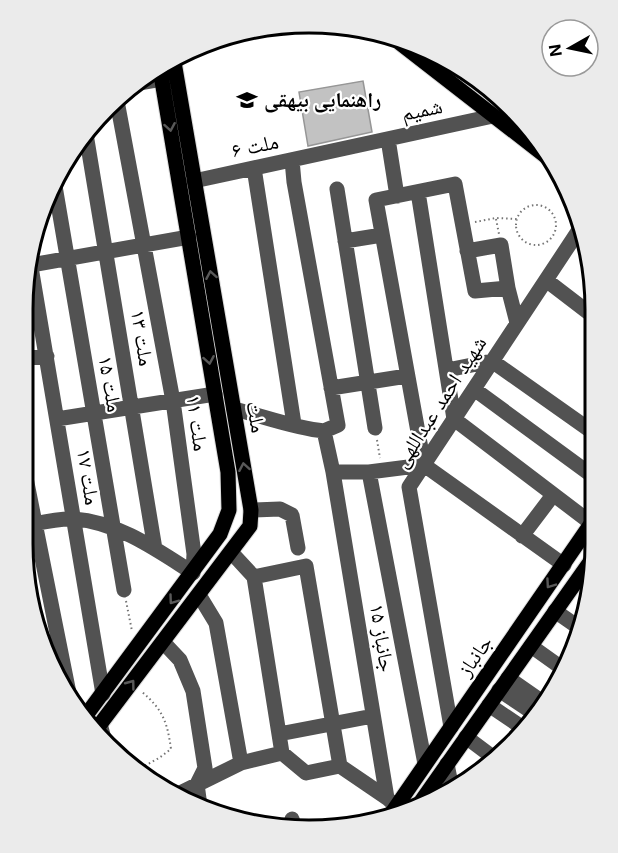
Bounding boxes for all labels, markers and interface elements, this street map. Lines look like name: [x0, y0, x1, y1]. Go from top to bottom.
north arrow: [540, 18, 600, 78]
text: N: [544, 43, 566, 58]
place label: راهنمایی بیهقی: [264, 87, 381, 113]
school or university icon: راهنمایی بیهقی: [235, 88, 259, 112]
street label: شمیم: [399, 93, 445, 128]
one-way arrow: [163, 121, 176, 131]
street label: ملت ۶: [229, 128, 281, 163]
one-way arrow: [205, 270, 217, 279]
street label: ملت ۱۳: [126, 308, 159, 368]
street label: شهید احمد عبداللهی: [388, 331, 492, 473]
street label: ملت ۱۵: [93, 354, 128, 414]
one-way arrow: [203, 356, 215, 365]
street label: ملت ۱۱: [181, 393, 214, 453]
street label: ملت: [241, 399, 272, 435]
street label: ملت ۱۷: [72, 447, 105, 507]
one-way arrow: [238, 462, 250, 472]
one-way arrow: [546, 578, 557, 589]
one-way arrow: [169, 593, 180, 604]
street label: جانباز ۱۵: [365, 602, 400, 674]
street label: جانباز: [451, 631, 497, 682]
one-way arrow: [123, 680, 134, 691]

